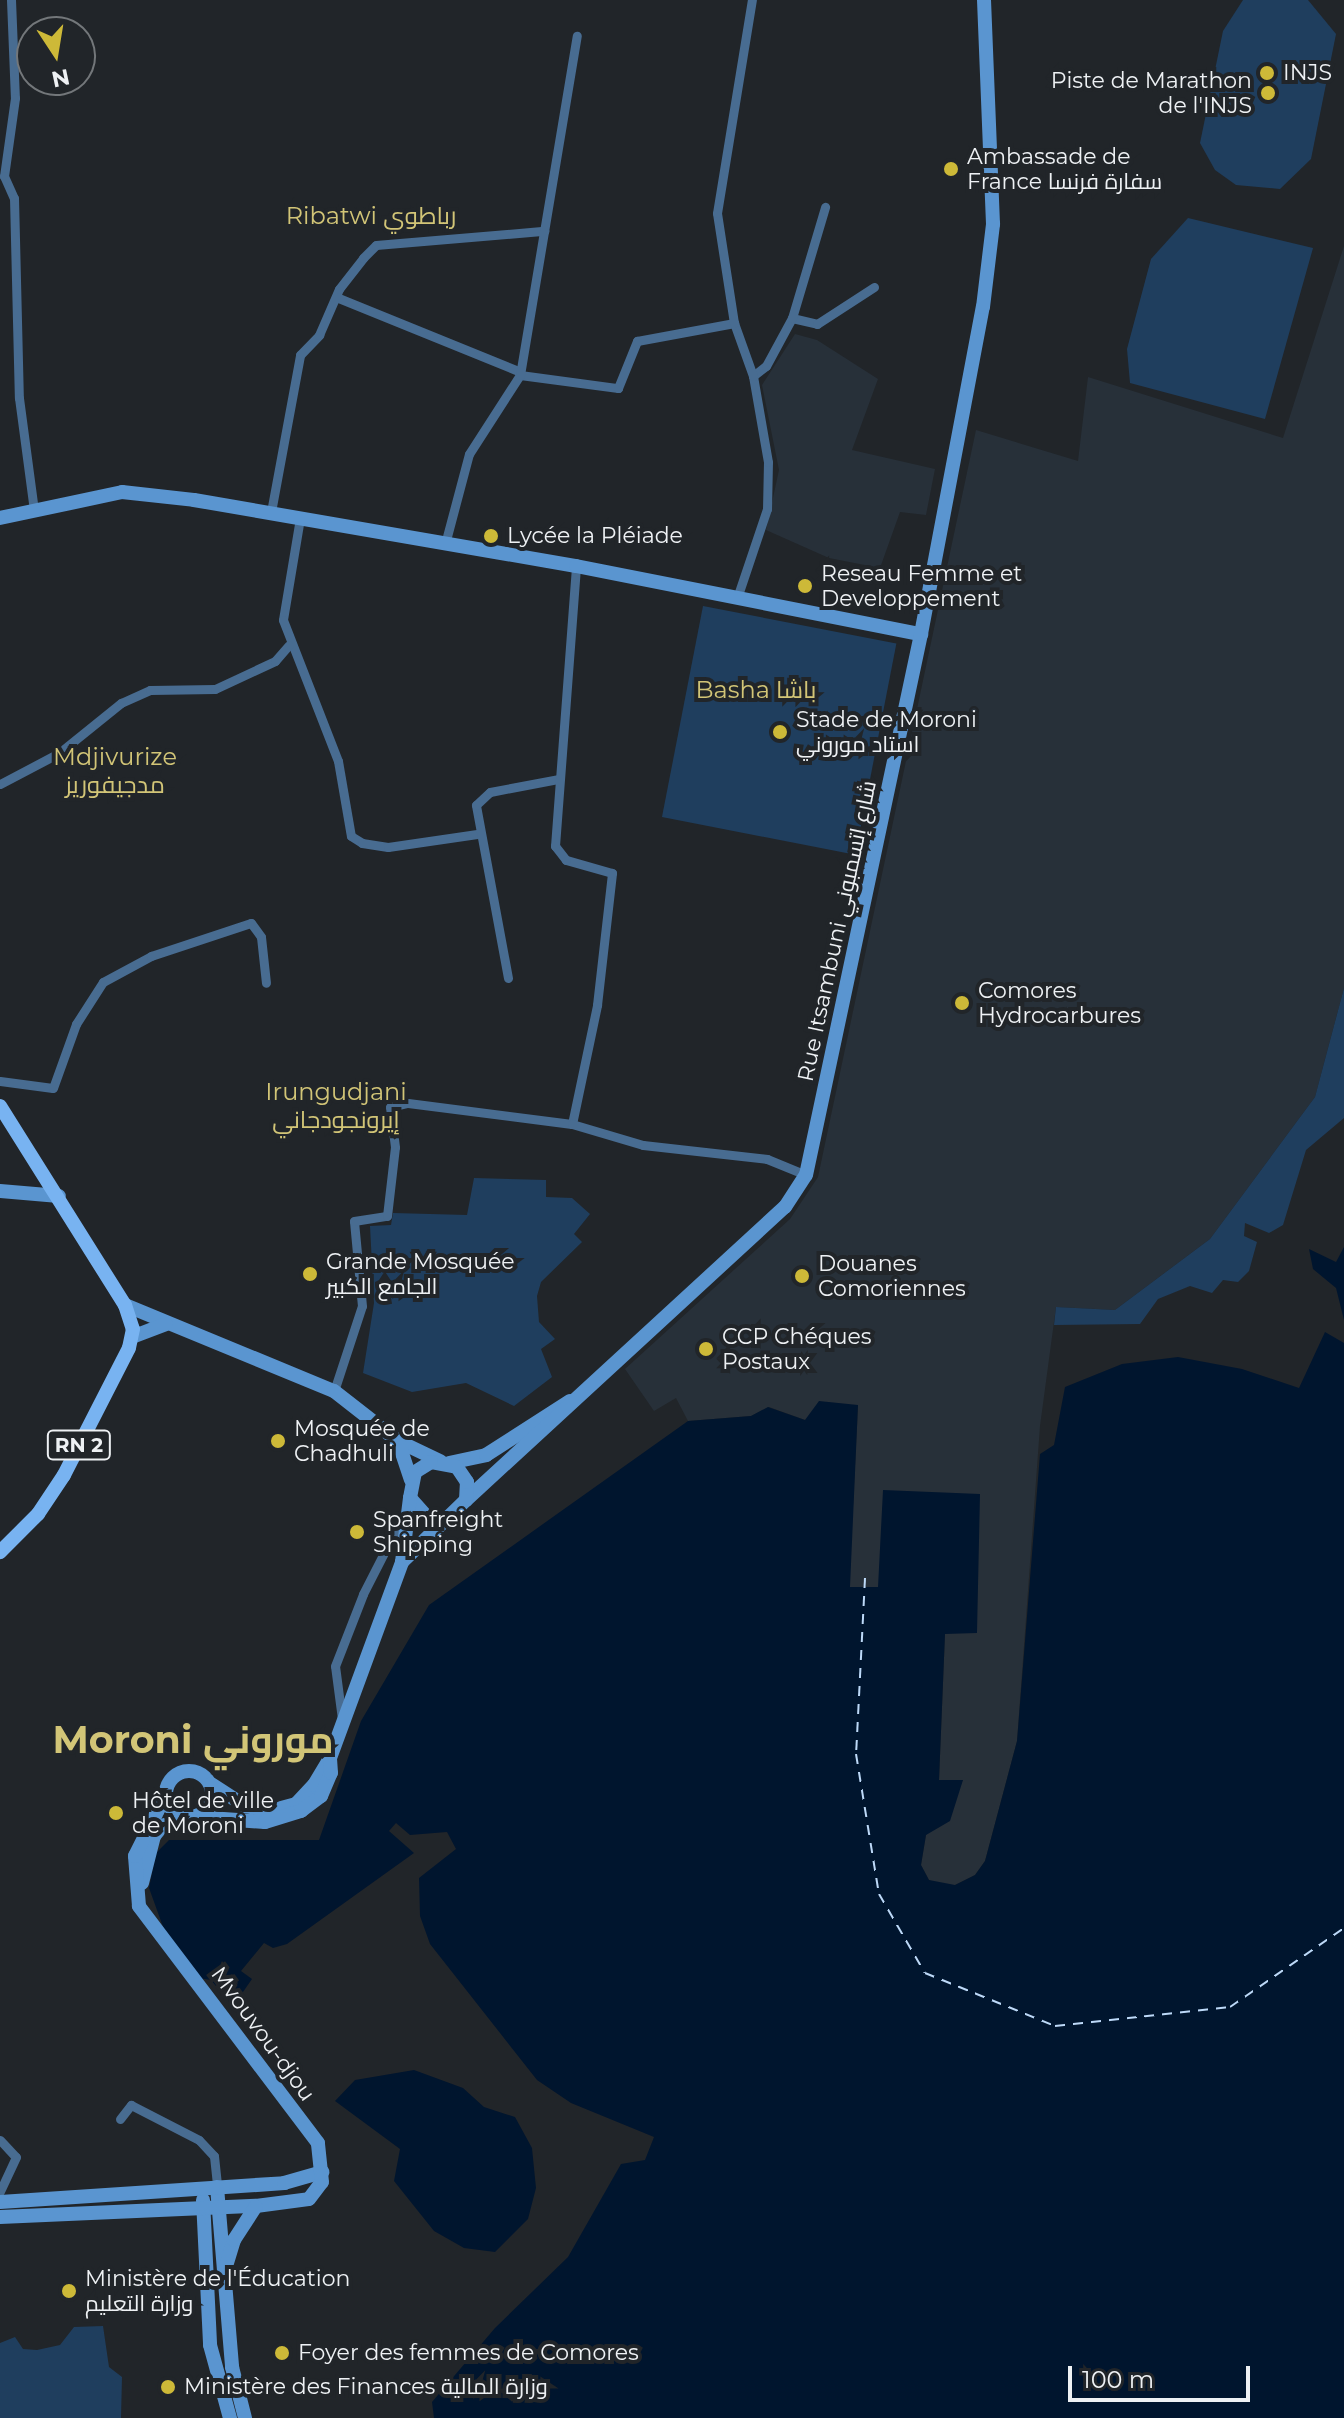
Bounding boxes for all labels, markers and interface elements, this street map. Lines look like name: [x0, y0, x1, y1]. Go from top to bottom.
north arrow: [16, 16, 96, 96]
place label: INJS: [1283, 60, 1332, 86]
text: N: [49, 63, 72, 93]
marker: INJS: [1258, 64, 1276, 82]
place label: Piste de Marathon de l'INJS: [1051, 67, 1252, 118]
marker: Piste de Marathon de l'INJS: [1259, 84, 1277, 102]
place label: Ambassade de France سفارة فرنسا: [967, 143, 1162, 194]
marker: Ambassade de France سفارة فرنسا: [942, 160, 960, 178]
district label: Ribatwi رباطوي: [286, 202, 456, 230]
place label: Lycée la Pléiade: [507, 523, 683, 549]
marker: Lycée la Pléiade: [482, 527, 500, 545]
place label: Reseau Femme et Developpement: [821, 560, 1022, 612]
marker: Reseau Femme et Developpement: [796, 577, 814, 595]
district label: Basha باشا: [695, 676, 817, 704]
place label: Stade de Moroni استاد موروني: [796, 706, 977, 758]
marker: Stade de Moroni استاد موروني: [771, 723, 789, 741]
district label: Mdjivurize مدجيفوريز: [43, 743, 187, 799]
street label: Rue Itsambuni شارع إتسمبوني: [792, 778, 882, 1084]
place label: Comores Hydrocarbures: [978, 977, 1141, 1028]
marker: Comores Hydrocarbures: [953, 994, 971, 1012]
district label: Irungudjani إيرونجودجاني: [254, 1078, 418, 1134]
place label: Grande Mosquée الجامع الكبير: [326, 1248, 515, 1300]
place label: Douanes Comoriennes: [818, 1250, 966, 1302]
marker: Grande Mosquée الجامع الكبير: [301, 1265, 319, 1283]
marker: Douanes Comoriennes: [793, 1267, 811, 1285]
place label: CCP Chéques Postaux: [722, 1323, 871, 1374]
marker: CCP Chéques Postaux: [697, 1340, 715, 1358]
place label: Mosquée de Chadhuli: [294, 1415, 430, 1466]
road number: RN 2: [45, 1429, 113, 1461]
marker: Mosquée de Chadhuli: [269, 1432, 287, 1450]
place label: Spanfreight Shipping: [373, 1506, 503, 1558]
marker: Spanfreight Shipping: [348, 1523, 366, 1541]
district label: Moroni موروني: [53, 1717, 333, 1763]
place label: Hôtel de ville de Moroni: [132, 1787, 274, 1838]
marker: Hôtel de ville de Moroni: [107, 1804, 125, 1822]
street label: Mvouvou-djou: [205, 1962, 321, 2106]
place label: Ministère de l'Éducation وزارة التعليم: [85, 2265, 350, 2316]
marker: Ministère de l'Éducation وزارة التعليم: [60, 2282, 78, 2300]
place label: Foyer des femmes de Comores: [298, 2340, 639, 2366]
marker: Foyer des femmes de Comores: [273, 2344, 291, 2362]
scale bar: [1072, 2350, 1254, 2400]
text: 100 m: [1082, 2365, 1154, 2394]
place label: Ministère des Finances وزارة المالية: [184, 2374, 548, 2400]
marker: Ministère des Finances وزارة المالية: [159, 2378, 177, 2396]

